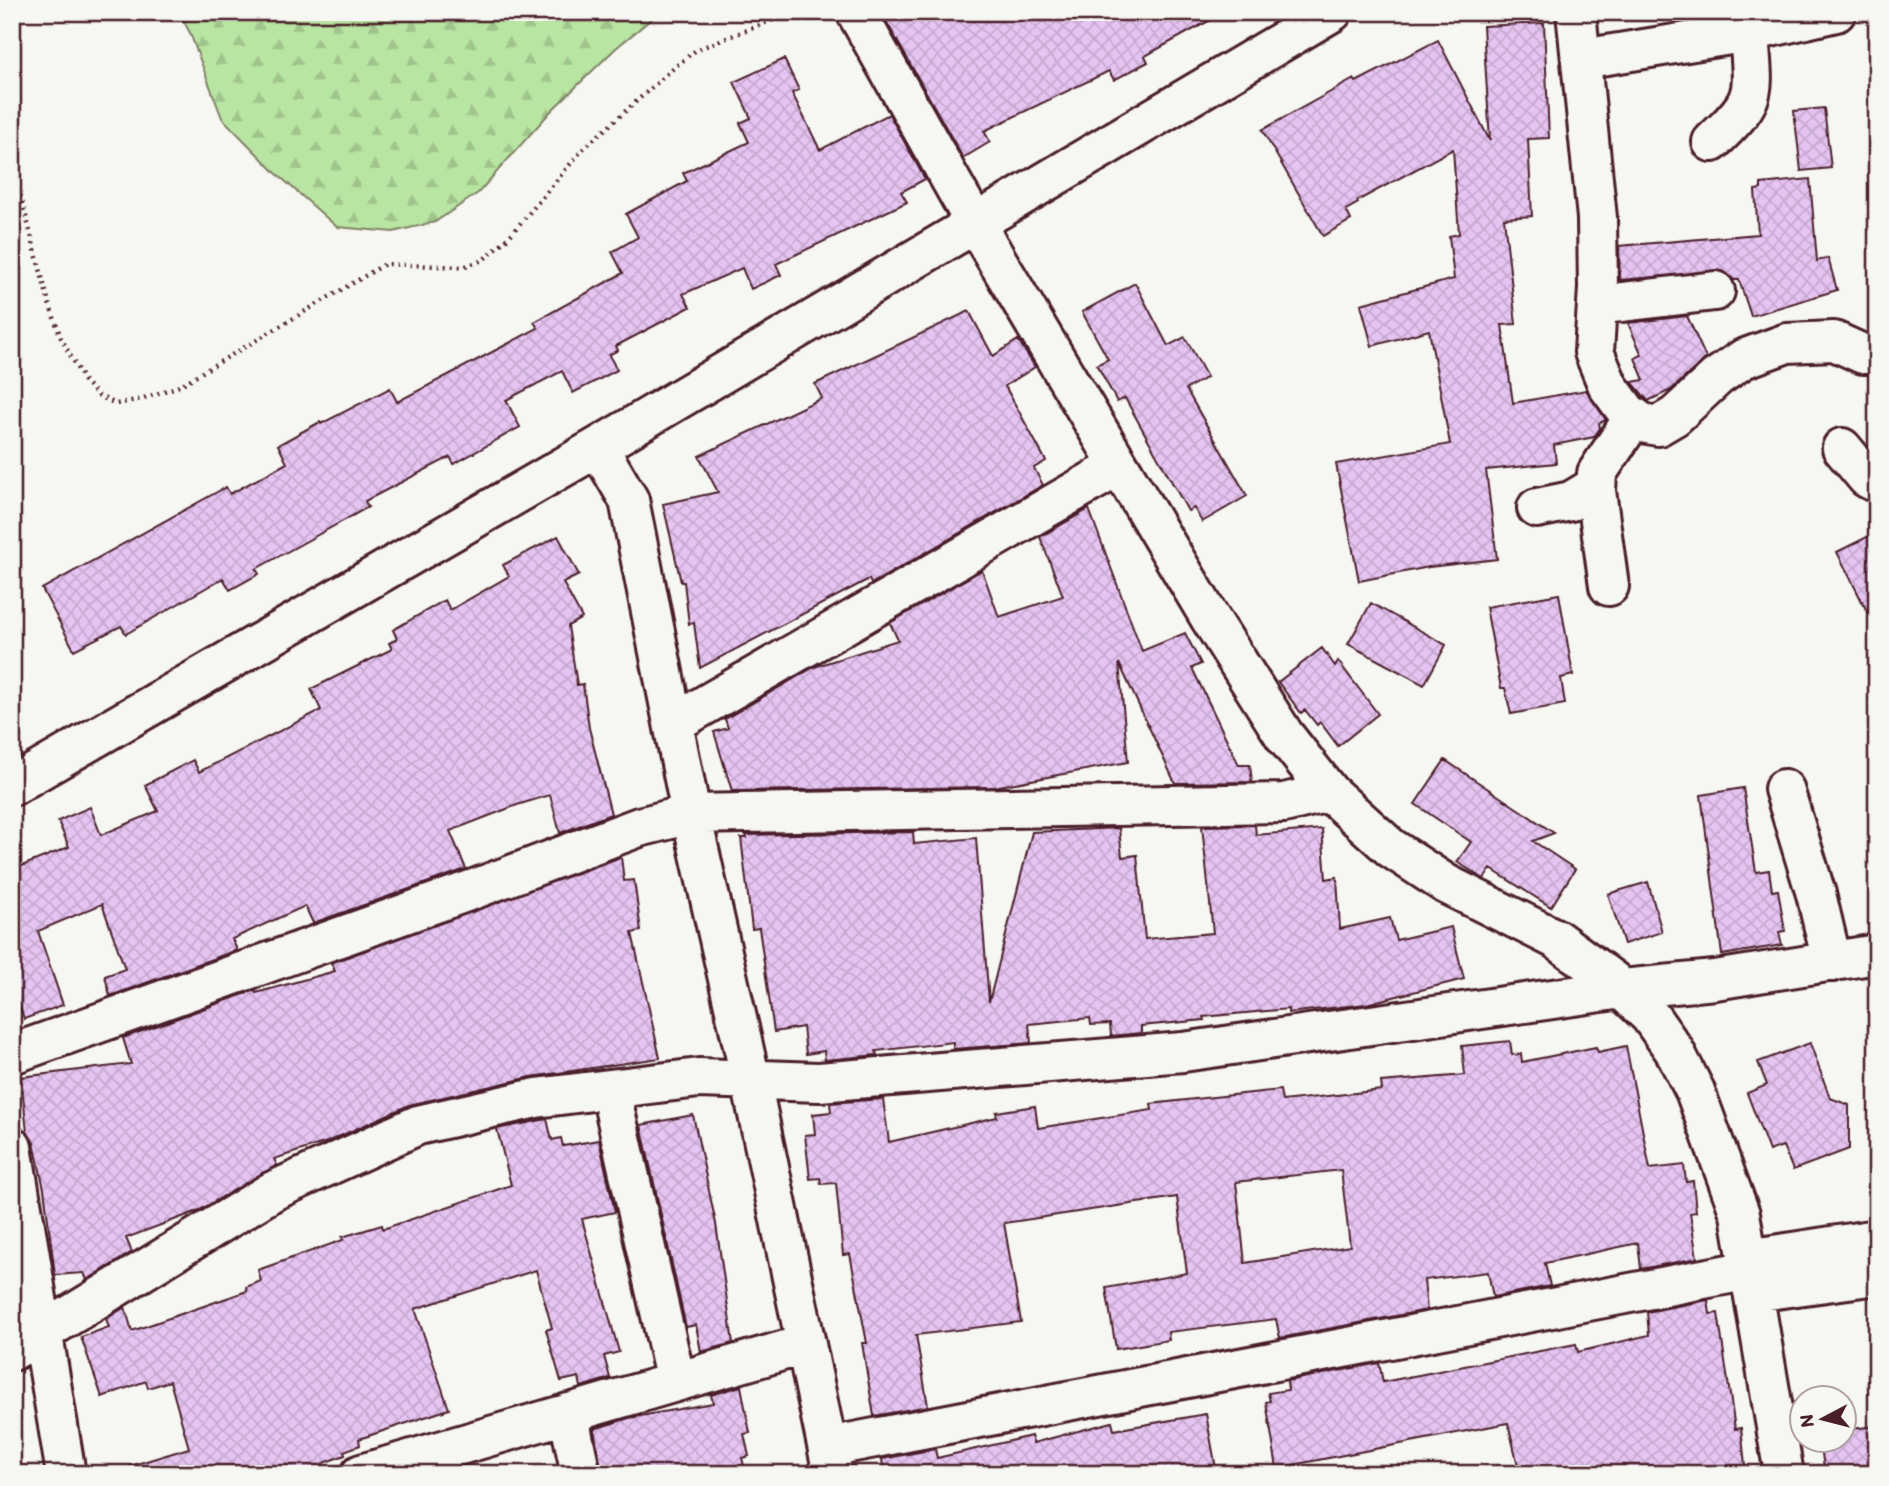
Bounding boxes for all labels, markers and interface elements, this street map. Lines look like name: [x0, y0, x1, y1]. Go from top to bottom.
north arrow: [1787, 1384, 1857, 1454]
text: N: [1794, 1413, 1819, 1429]

